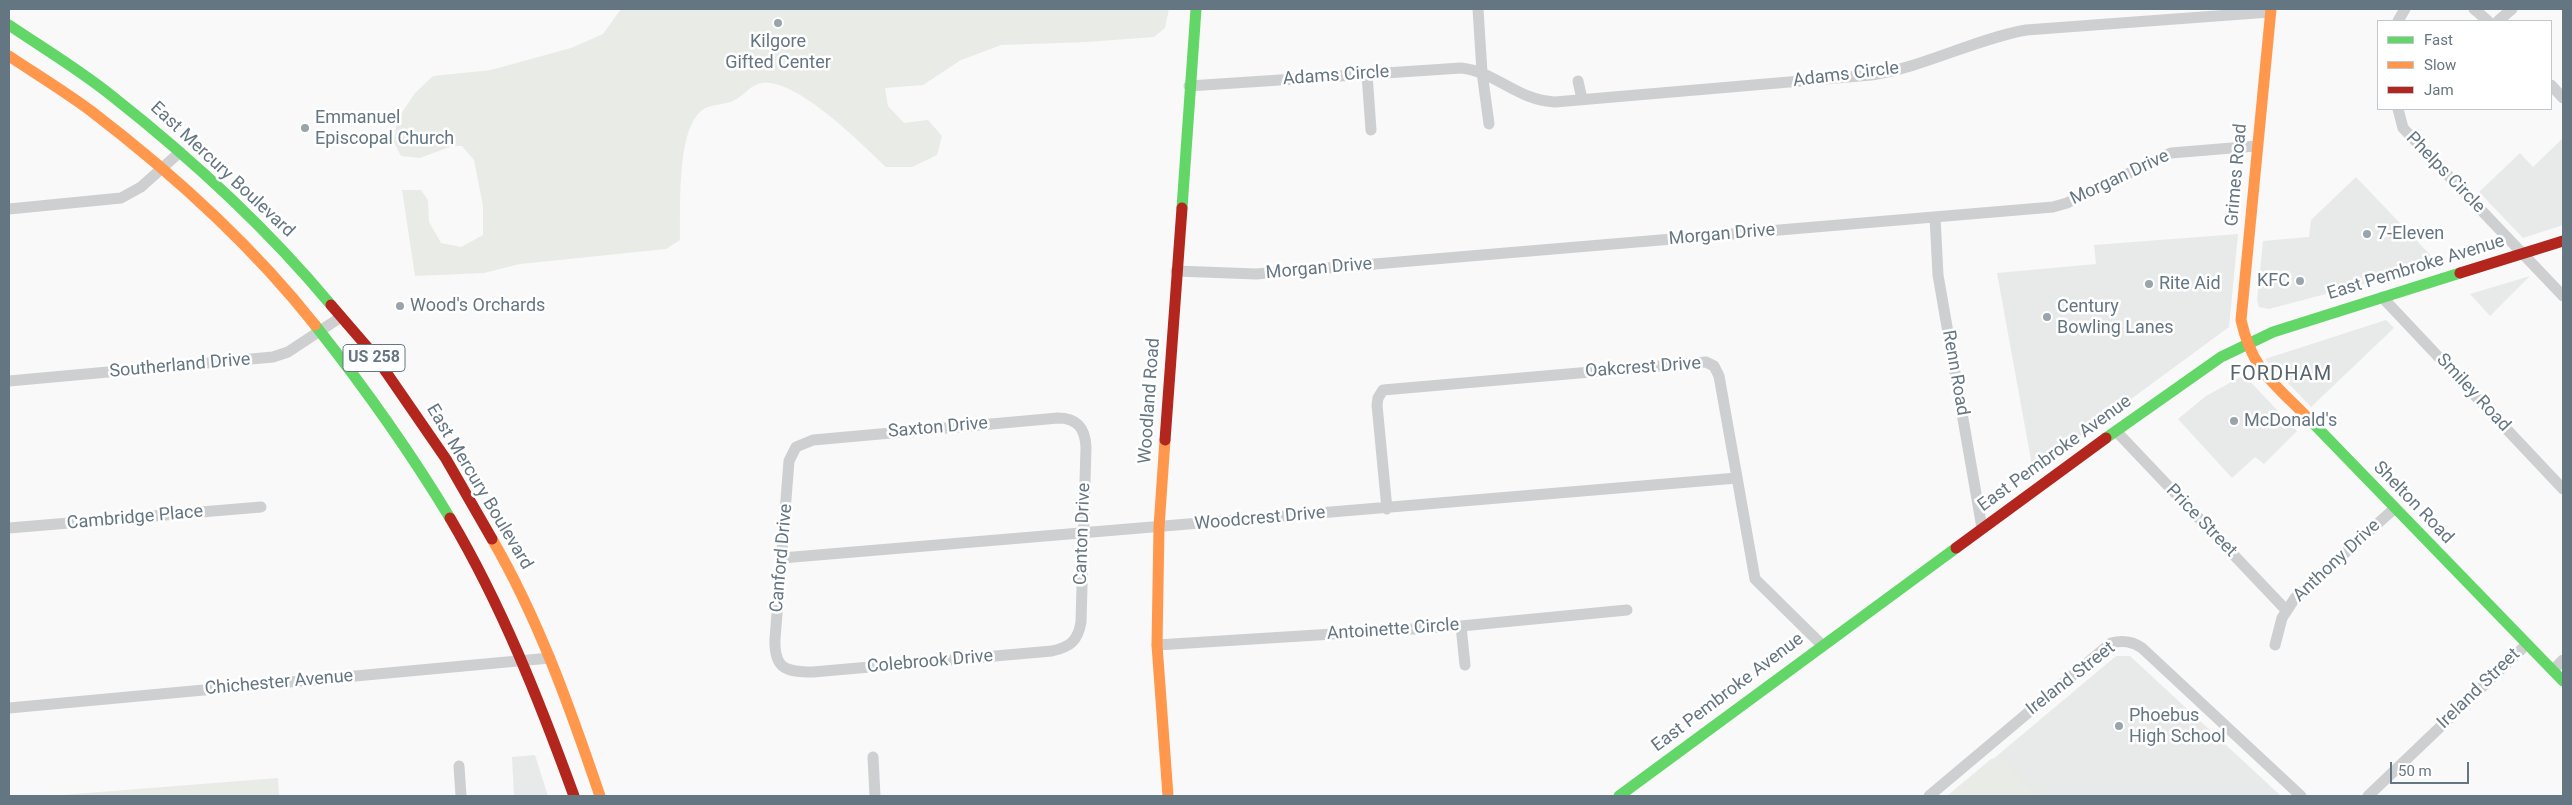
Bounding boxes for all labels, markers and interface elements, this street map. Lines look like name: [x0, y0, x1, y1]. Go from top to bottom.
marker: Kilgore Gifted Center: [772, 17, 784, 29]
legend: [2377, 20, 2552, 110]
place label: Kilgore Gifted Center: [725, 31, 831, 74]
text: Fast: [2424, 31, 2453, 49]
text: Slow: [2424, 56, 2456, 74]
street label: Adams Circle: [1792, 58, 1900, 92]
street label: Adams Circle: [1282, 62, 1390, 90]
text: Jam: [2424, 81, 2454, 99]
street label: East Mercury Boulevard: [145, 98, 299, 242]
place label: Emmanuel Episcopal Church: [315, 107, 454, 150]
marker: Emmanuel Episcopal Church: [299, 122, 311, 134]
street label: Grimes Road: [2222, 123, 2252, 227]
street label: Phelps Circle: [2401, 128, 2489, 218]
street label: Morgan Drive: [2067, 146, 2173, 210]
street label: Morgan Drive: [1668, 220, 1776, 250]
place label: 7-Eleven: [2377, 223, 2444, 245]
marker: 7-Eleven: [2361, 228, 2373, 240]
street label: East Pembroke Avenue: [2325, 231, 2507, 305]
street label: Morgan Drive: [1265, 254, 1373, 284]
place label: KFC: [2257, 270, 2290, 292]
place label: Rite Aid: [2159, 273, 2221, 295]
marker: KFC: [2294, 275, 2306, 287]
marker: Rite Aid: [2143, 278, 2155, 290]
place label: Wood's Orchards: [410, 295, 545, 317]
place label: Century Bowling Lanes: [2057, 296, 2174, 338]
marker: Wood's Orchards: [394, 300, 406, 312]
marker: Century Bowling Lanes: [2041, 311, 2053, 323]
street label: Renn Road: [1937, 329, 1973, 417]
street label: Woodland Road: [1135, 337, 1165, 465]
road number: US 258: [343, 344, 405, 372]
street label: Southerland Drive: [109, 349, 251, 383]
street label: Smiley Road: [2431, 349, 2515, 437]
street label: Oakcrest Drive: [1584, 353, 1702, 383]
district label: FORDHAM: [2229, 363, 2333, 387]
street label: East Pembroke Avenue: [1974, 391, 2136, 517]
street label: East Mercury Boulevard: [421, 400, 537, 574]
place label: McDonald's: [2244, 410, 2337, 432]
street label: Saxton Drive: [887, 413, 989, 443]
marker: McDonald's: [2228, 415, 2240, 427]
street label: Shelton Road: [2368, 457, 2458, 549]
street label: Price Street: [2161, 480, 2241, 562]
street label: Canton Drive: [1070, 483, 1096, 585]
street label: Cambridge Place: [66, 501, 204, 535]
street label: Canford Drive: [766, 503, 798, 613]
street label: Woodcrest Drive: [1194, 503, 1326, 535]
street label: Anthony Drive: [2289, 515, 2385, 607]
street label: Antoinette Circle: [1326, 615, 1460, 645]
street label: East Pembroke Avenue: [1648, 629, 1808, 757]
street label: Ireland Street: [2022, 638, 2120, 720]
street label: Ireland Street: [2433, 644, 2525, 734]
street label: Colebrook Drive: [866, 646, 994, 678]
street label: Chichester Avenue: [204, 666, 354, 700]
place label: Phoebus High School: [2129, 705, 2226, 748]
marker: Phoebus High School: [2113, 720, 2125, 732]
scale bar: [2392, 752, 2471, 784]
text: 50 m: [2398, 762, 2432, 780]

